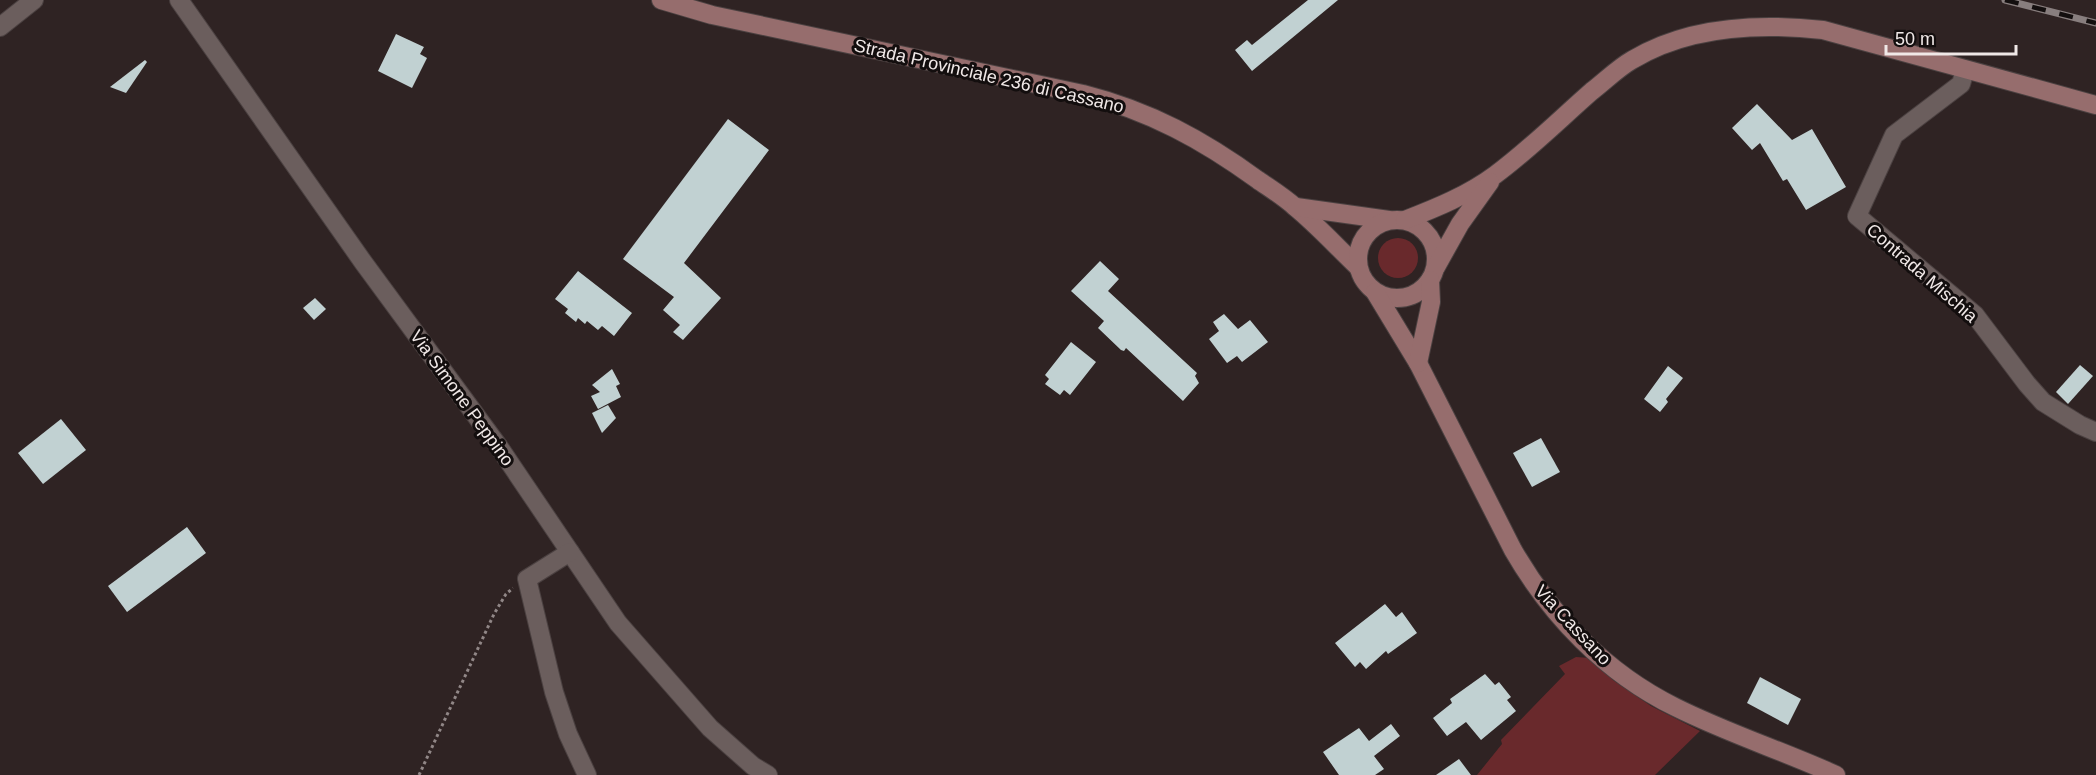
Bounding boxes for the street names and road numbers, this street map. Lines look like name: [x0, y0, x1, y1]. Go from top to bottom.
street label: Strada Provinciale 236 di Cassano: [852, 35, 1126, 117]
street label: Contrada Mischia: [1863, 220, 1982, 327]
street label: Via Simone Peppino: [406, 326, 518, 470]
street label: Via Cassano: [1531, 581, 1615, 669]

